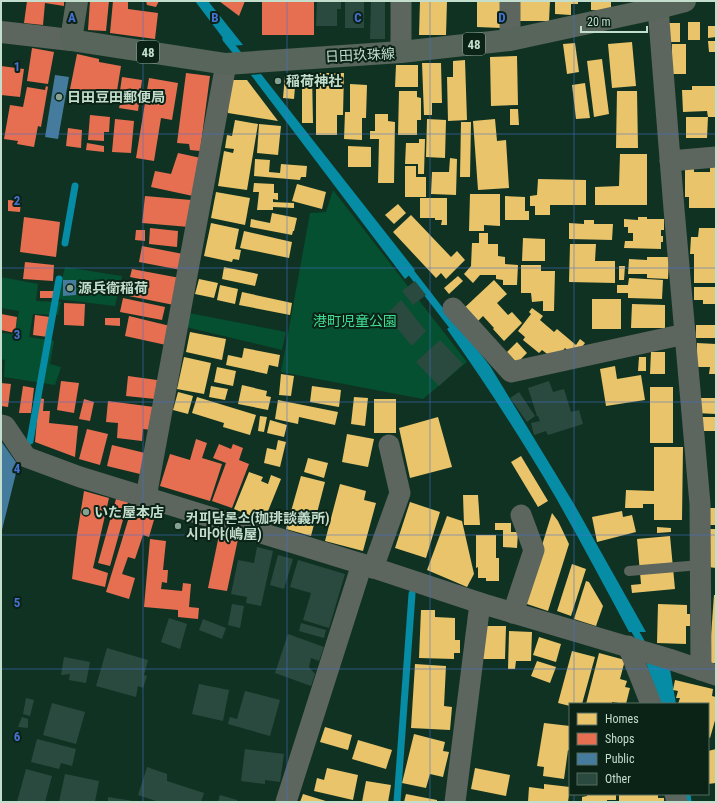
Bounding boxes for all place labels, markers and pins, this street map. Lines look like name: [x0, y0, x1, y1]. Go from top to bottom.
place label: 稲荷神社: [286, 73, 342, 89]
marker: 稲荷神社: [273, 76, 283, 86]
place label: 日田豆田郵便局: [67, 89, 165, 105]
marker: 日田豆田郵便局: [54, 92, 64, 102]
place label: 源兵衛稲荷: [78, 280, 148, 296]
marker: 源兵衛稲荷: [65, 283, 75, 293]
place label: いた屋本店: [94, 504, 164, 520]
marker: いた屋本店: [81, 507, 91, 517]
place label: 커피담론소(珈琲談義所) 시마야(嶋屋): [186, 510, 329, 543]
marker: 커피담론소(珈琲談義所) 시마야(嶋屋): [173, 521, 183, 531]

